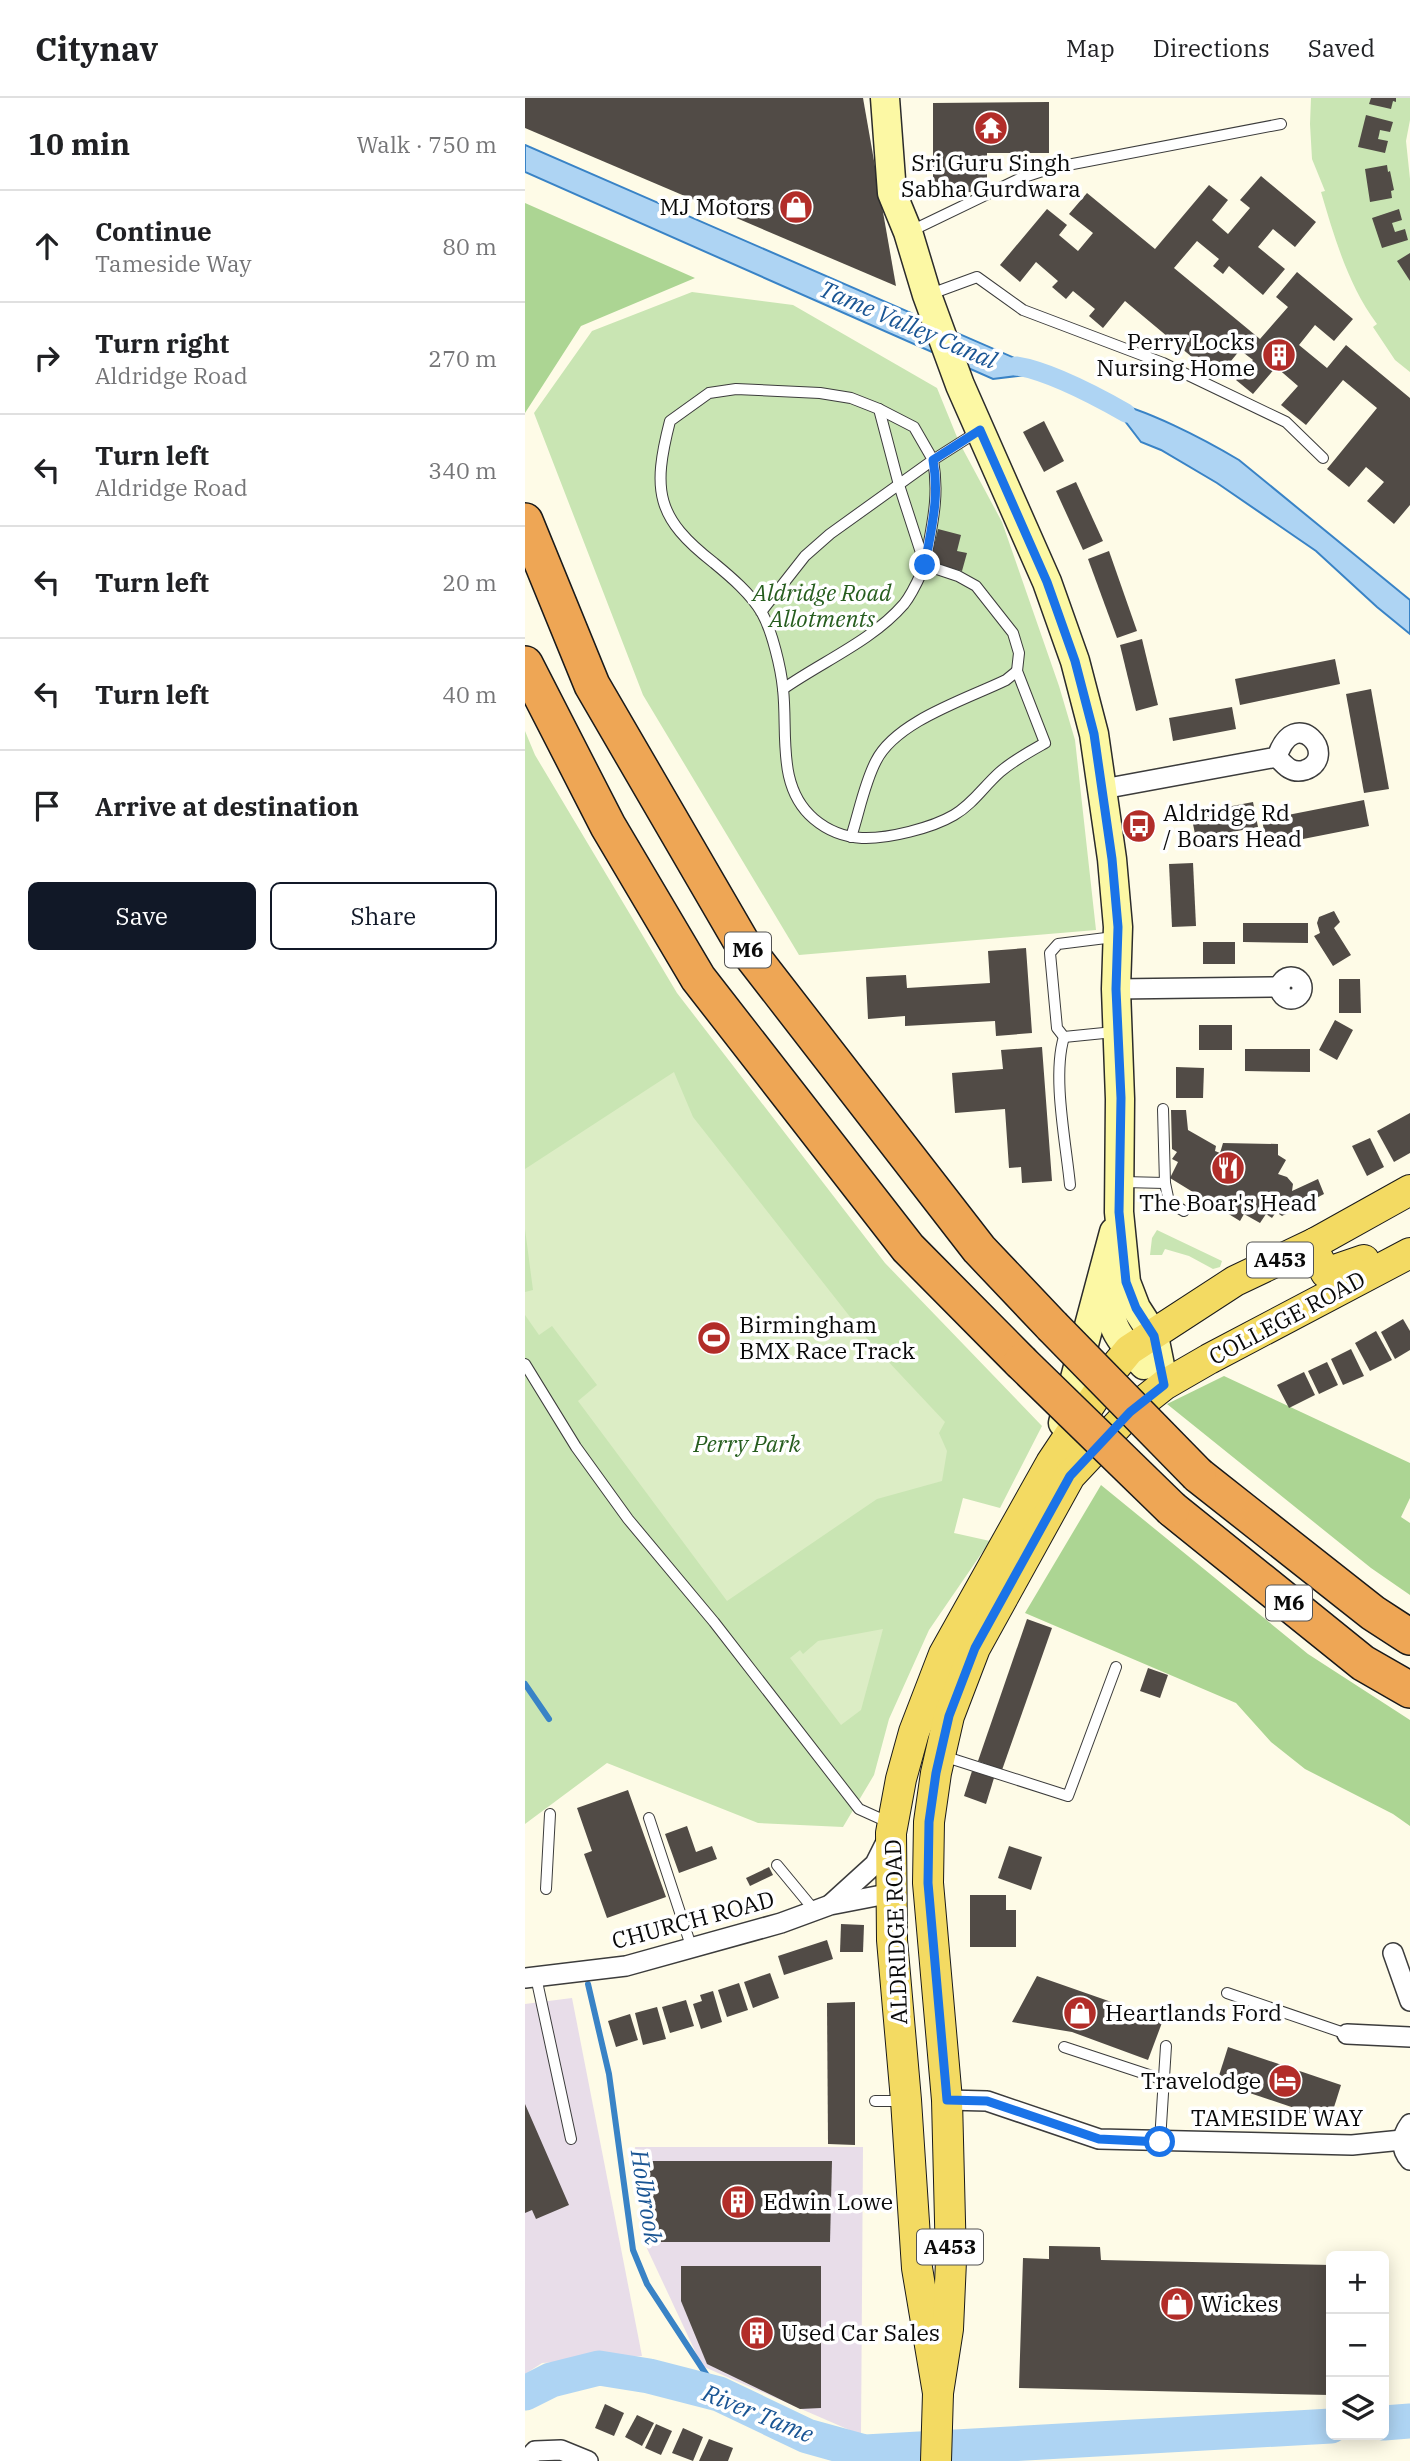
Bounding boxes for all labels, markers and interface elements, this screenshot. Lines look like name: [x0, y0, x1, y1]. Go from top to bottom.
text: Citynav: [35, 27, 158, 70]
text: Map: [1066, 32, 1115, 64]
text: Directions: [1153, 32, 1270, 64]
text: Saved: [1308, 32, 1375, 64]
temple icon: Sri Guru Singh Sabha Gurdwara: [972, 109, 1010, 147]
text: 10 min: [28, 124, 130, 163]
text: Walk · 750 m: [356, 129, 497, 159]
place label: Sri Guru Singh Sabha Gurdwara: [901, 147, 1081, 203]
shop icon: MJ Motors: [777, 188, 815, 226]
place label: MJ Motors: [660, 191, 771, 221]
text: Continue: [95, 214, 212, 248]
icon: ahead: [28, 227, 66, 265]
text: 80 m: [442, 231, 497, 261]
text: Tameside Way: [95, 248, 252, 278]
water label: Tame Valley Canal: [815, 272, 1003, 376]
text: Turn right: [95, 326, 229, 360]
place label: Perry Locks Nursing Home: [1096, 326, 1255, 382]
building icon: Perry Locks Nursing Home: [1260, 336, 1298, 374]
icon: right: [28, 339, 66, 377]
text: 270 m: [428, 343, 497, 373]
text: Aldridge Road: [95, 360, 248, 390]
text: Turn left: [95, 438, 209, 472]
icon: left: [28, 451, 66, 489]
text: 340 m: [428, 455, 497, 485]
text: Aldridge Road: [95, 472, 248, 502]
route end: [909, 549, 940, 580]
icon: left: [28, 563, 66, 601]
text: Turn left: [95, 565, 209, 599]
text: 20 m: [442, 567, 497, 597]
park label: Aldridge Road Allotments: [751, 577, 892, 633]
icon: left: [28, 675, 66, 713]
text: Turn left: [95, 677, 209, 711]
text: 40 m: [442, 679, 497, 709]
icon: arrive: [28, 787, 66, 825]
text: Arrive at destination: [95, 789, 359, 823]
place label: Aldridge Rd / Boars Head: [1163, 797, 1302, 853]
bus stop icon: Aldridge Rd / Boars Head: [1120, 807, 1158, 845]
button: Save: [28, 882, 256, 950]
button: Share: [270, 882, 497, 950]
road number: M6: [725, 932, 771, 968]
restaurant icon: The Boar's Head: [1209, 1149, 1247, 1187]
place label: The Boar's Head: [1139, 1187, 1317, 1217]
road number: A453: [1247, 1242, 1313, 1278]
street label: COLLEGE ROAD: [1203, 1263, 1370, 1371]
place label: Birmingham BMX Race Track: [739, 1309, 916, 1365]
sports icon: Birmingham BMX Race Track: [695, 1319, 733, 1357]
park label: Perry Park: [692, 1428, 801, 1458]
road number: M6: [1266, 1586, 1312, 1620]
street label: ALDRIDGE ROAD: [877, 1839, 913, 2025]
street label: CHURCH ROAD: [608, 1883, 777, 1955]
shop icon: Heartlands Ford: [1061, 1994, 1099, 2032]
place label: Heartlands Ford: [1105, 1997, 1282, 2027]
hotel icon: Travelodge: [1266, 2062, 1304, 2100]
place label: Travelodge: [1141, 2065, 1261, 2095]
street label: TAMESIDE WAY: [1191, 2102, 1364, 2132]
route start: [1144, 2126, 1175, 2157]
water label: Holbrook: [624, 2146, 670, 2247]
building icon: Edwin Lowe: [719, 2183, 757, 2221]
place label: Edwin Lowe: [763, 2186, 893, 2216]
road number: A453: [917, 2230, 983, 2264]
map controls: [1326, 2251, 1389, 2440]
button: +: [1326, 2251, 1389, 2314]
shop icon: Wickes: [1158, 2285, 1196, 2323]
place label: Wickes: [1201, 2288, 1279, 2318]
building icon: Used Car Sales: [738, 2314, 776, 2352]
button: −: [1326, 2314, 1389, 2377]
place label: Used Car Sales: [781, 2317, 940, 2347]
water label: River Tame: [697, 2376, 819, 2450]
button: layers: [1326, 2377, 1389, 2440]

